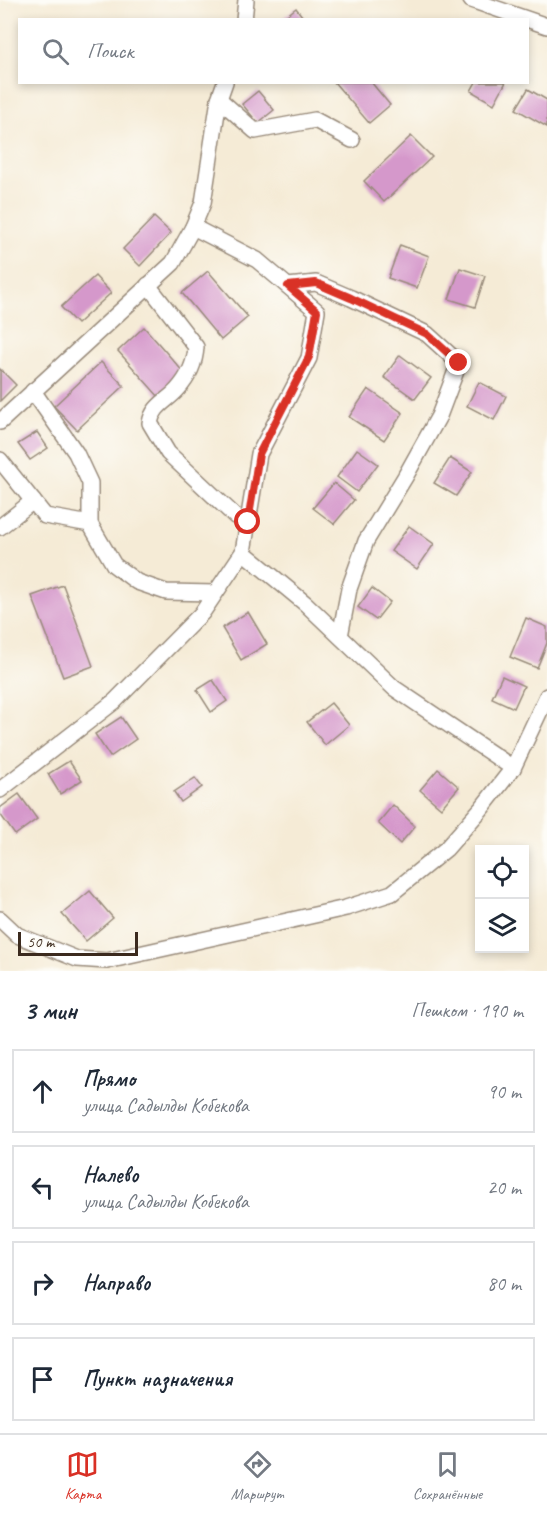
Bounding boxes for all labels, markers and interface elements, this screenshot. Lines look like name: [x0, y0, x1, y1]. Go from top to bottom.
search box: [18, 18, 529, 84]
icon: search: [39, 35, 72, 68]
text: Поиск: [87, 37, 133, 65]
route end: [445, 349, 471, 375]
route start: [234, 508, 260, 534]
map controls: [475, 845, 529, 953]
button: locate: [475, 845, 529, 899]
button: layers: [475, 899, 529, 953]
scale bar: [18, 929, 138, 956]
text: 50 m: [27, 932, 54, 952]
text: 3 мин: [24, 994, 77, 1027]
text: Пешком · 190 m: [411, 998, 523, 1023]
text: Прямо: [83, 1065, 135, 1093]
icon: ahead: [26, 1075, 59, 1108]
text: 90 m: [487, 1079, 521, 1104]
text: улица Садылды Кобекова: [83, 1093, 248, 1118]
text: Налево: [83, 1161, 139, 1189]
icon: left: [26, 1171, 59, 1204]
text: 20 m: [487, 1175, 521, 1200]
text: улица Садылды Кобекова: [83, 1189, 248, 1214]
icon: right: [26, 1267, 59, 1300]
text: Направо: [83, 1269, 150, 1297]
text: 80 m: [487, 1271, 521, 1296]
icon: arrive: [26, 1363, 59, 1396]
text: Пункт назначения: [83, 1365, 232, 1393]
tab: Карта: [65, 1448, 101, 1504]
tab: Маршрут: [231, 1448, 283, 1504]
tab: Сохранённые: [413, 1448, 482, 1504]

